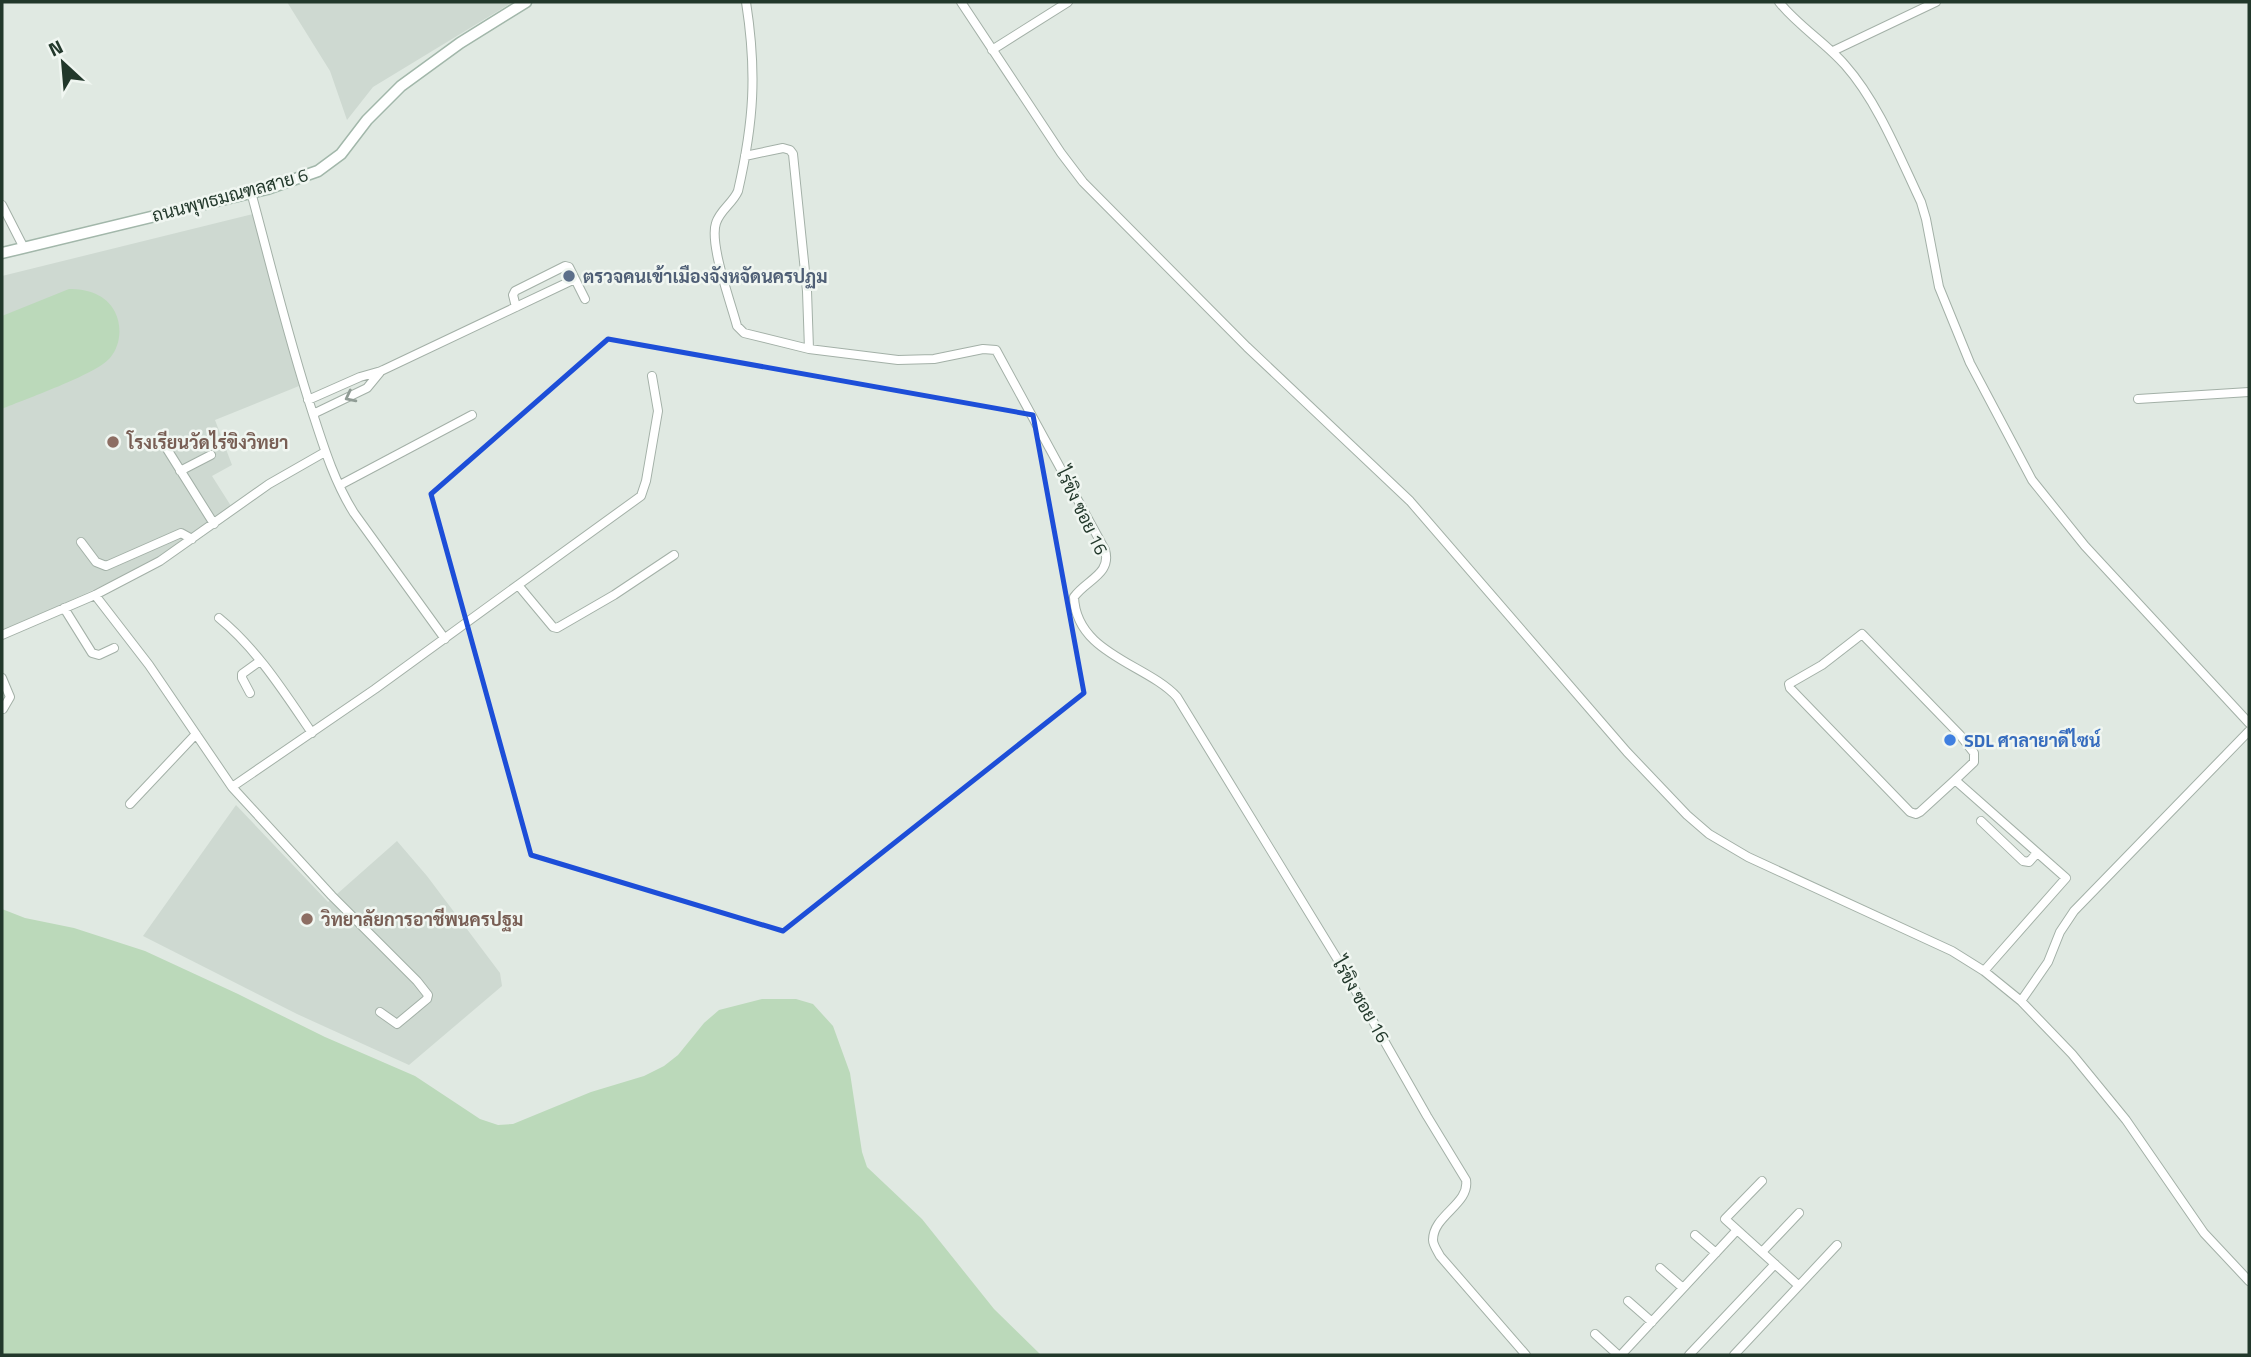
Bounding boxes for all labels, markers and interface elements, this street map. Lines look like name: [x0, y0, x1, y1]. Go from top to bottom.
north arrow: [28, 28, 98, 98]
text: N: [43, 31, 68, 63]
street label: ถนนพุทธมณฑลสาย 6: [149, 161, 311, 229]
place label: ตรวจคนเข้าเมืองจังหจัดนครปฏม: [583, 263, 828, 290]
marker: ตรวจคนเข้าเมืองจังหจัดนครปฏม: [561, 268, 577, 284]
one-way arrow: [345, 388, 357, 402]
place label: โรงเรียนวัดไร่ขิงวิทยา: [126, 429, 288, 456]
marker: โรงเรียนวัดไร่ขิงวิทยา: [105, 434, 121, 450]
street label: ไร่ขิง ซอย 16: [1048, 461, 1115, 559]
place label: SDL ศาลายาดีไซน์: [1964, 727, 2102, 754]
marker: SDL ศาลายาดีไซน์: [1942, 732, 1958, 748]
place label: วิทยาลัยการอาชีพนครปฐม: [320, 906, 523, 933]
marker: วิทยาลัยการอาชีพนครปฐม: [299, 911, 315, 927]
street label: ไร่ขิง ซอย 16: [1325, 951, 1396, 1048]

